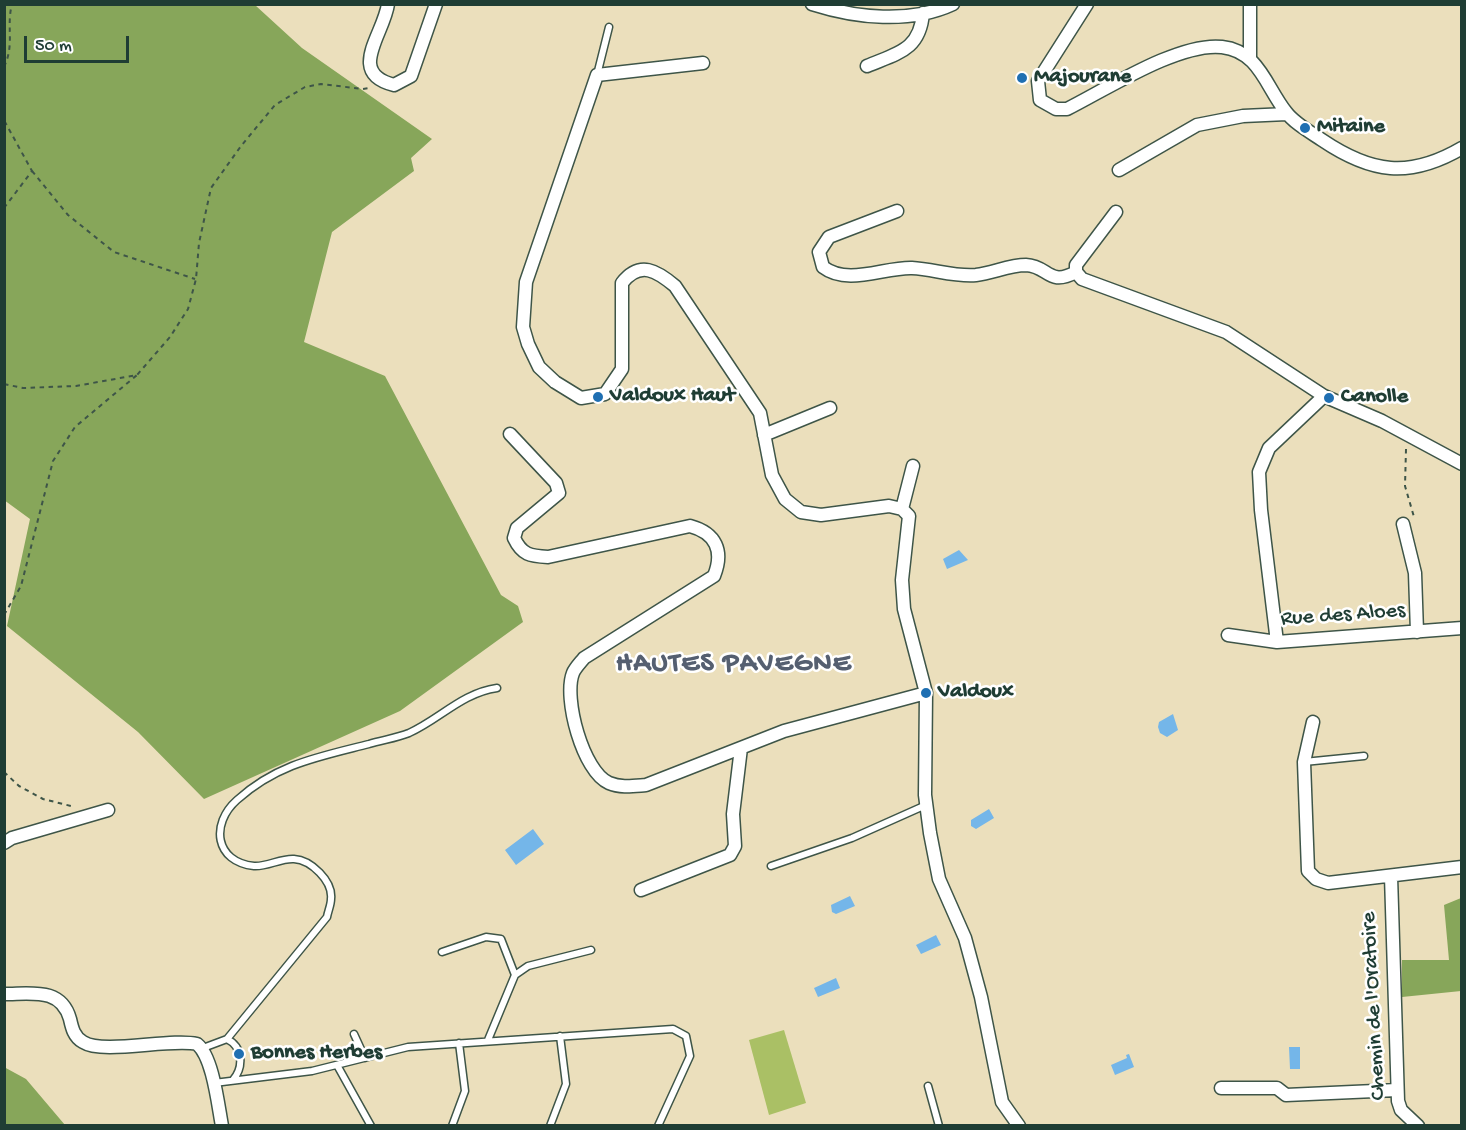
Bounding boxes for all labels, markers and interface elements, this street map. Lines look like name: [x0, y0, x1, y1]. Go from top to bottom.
scale bar: [27, 24, 132, 62]
text: 50 m: [35, 36, 72, 57]
place label: Majourane: [1034, 65, 1131, 91]
marker: Majourane: [1015, 71, 1029, 85]
place label: Mitaine: [1317, 115, 1385, 141]
marker: Mitaine: [1298, 121, 1312, 135]
place label: Valdoux Haut: [610, 384, 735, 410]
place label: Canolle: [1341, 385, 1408, 411]
marker: Valdoux Haut: [591, 390, 605, 404]
marker: Canolle: [1322, 391, 1336, 405]
street label: Rue des Aloes: [1280, 598, 1406, 634]
district label: HAUTES PAVEGNE: [616, 649, 852, 683]
place label: Valdoux: [938, 680, 1013, 706]
marker: Valdoux: [919, 686, 933, 700]
street label: Chemin de l'Oratoire: [1357, 911, 1393, 1101]
place label: Bonnes Herbes: [251, 1041, 382, 1067]
marker: Bonnes Herbes: [232, 1047, 246, 1061]

